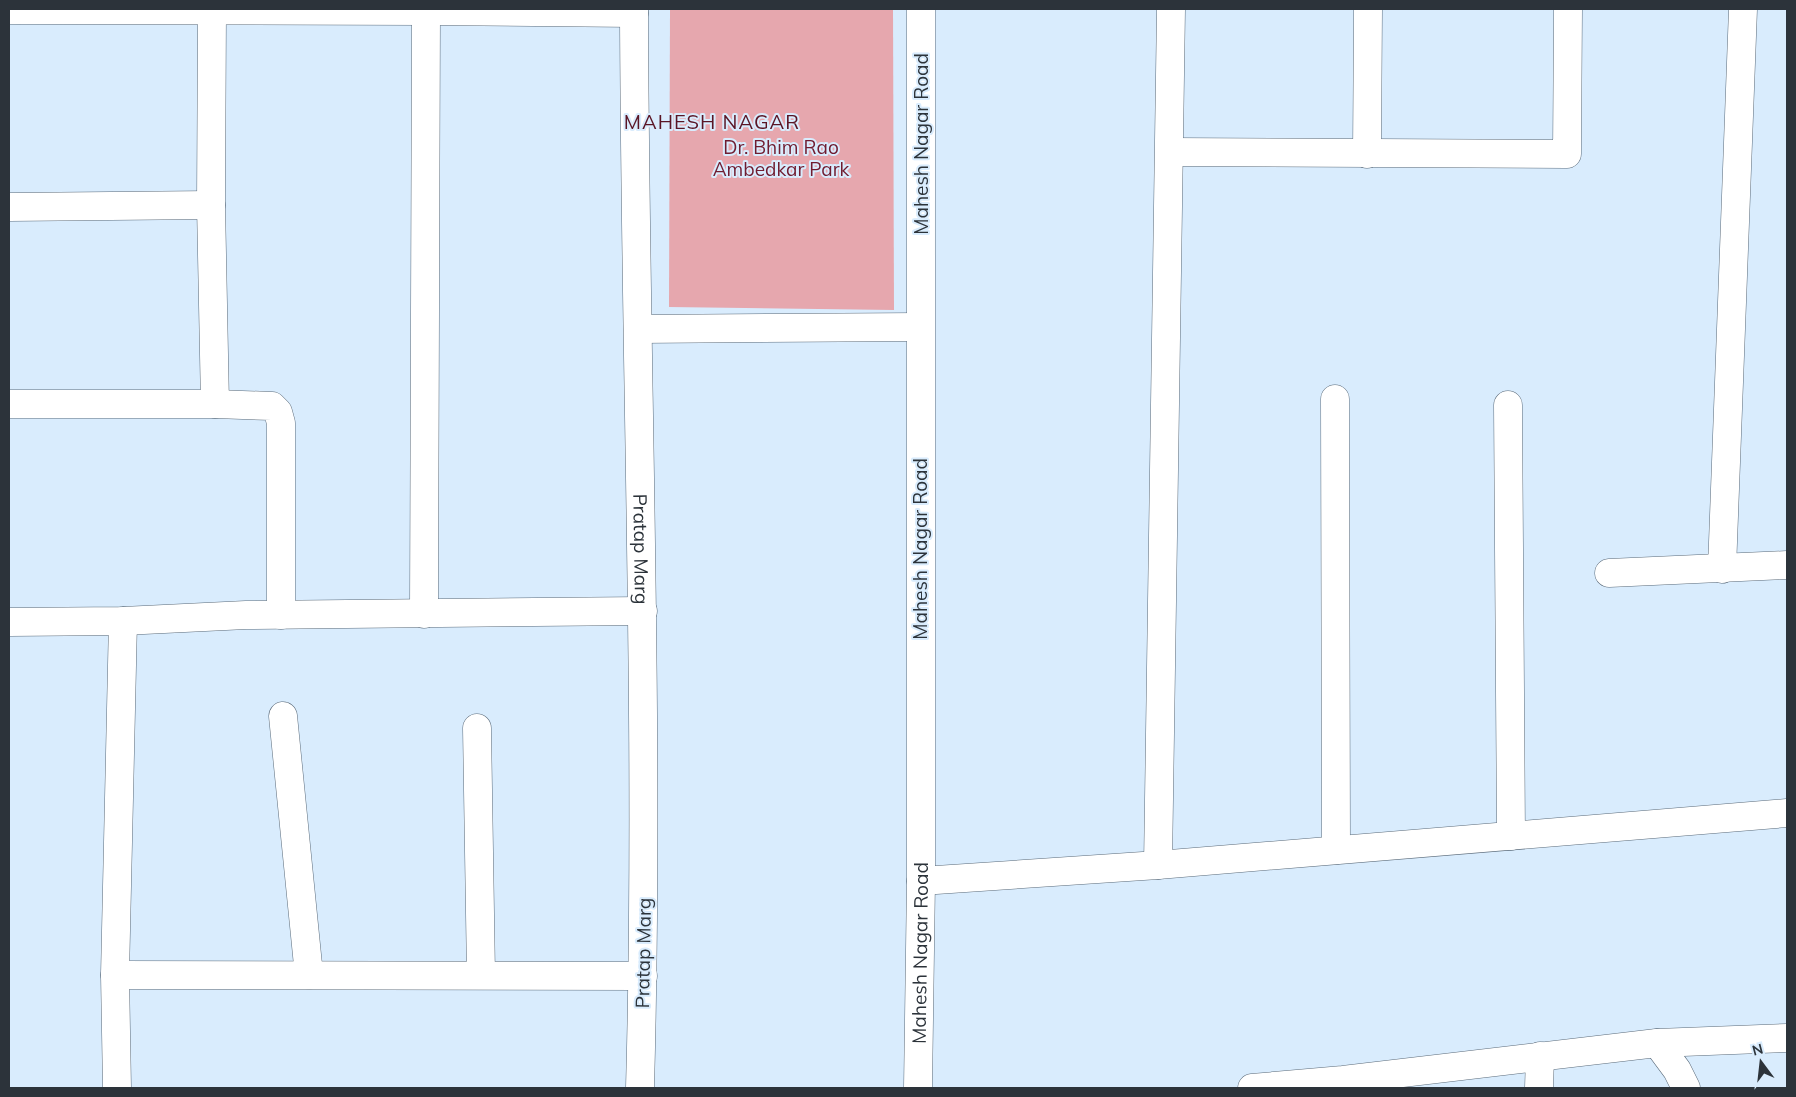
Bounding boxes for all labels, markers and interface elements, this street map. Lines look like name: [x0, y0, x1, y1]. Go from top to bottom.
street label: Mahesh Nagar Road: [909, 53, 933, 235]
district label: MAHESH NAGAR: [624, 109, 800, 134]
park label: Dr. Bhim Rao Ambedkar Park: [713, 135, 850, 181]
street label: Mahesh Nagar Road: [908, 458, 932, 640]
street label: Pratap Marg: [628, 493, 654, 605]
street label: Mahesh Nagar Road: [907, 862, 933, 1044]
street label: Pratap Marg: [630, 897, 656, 1009]
north arrow: [1736, 1037, 1786, 1087]
text: N: [1750, 1039, 1765, 1060]

